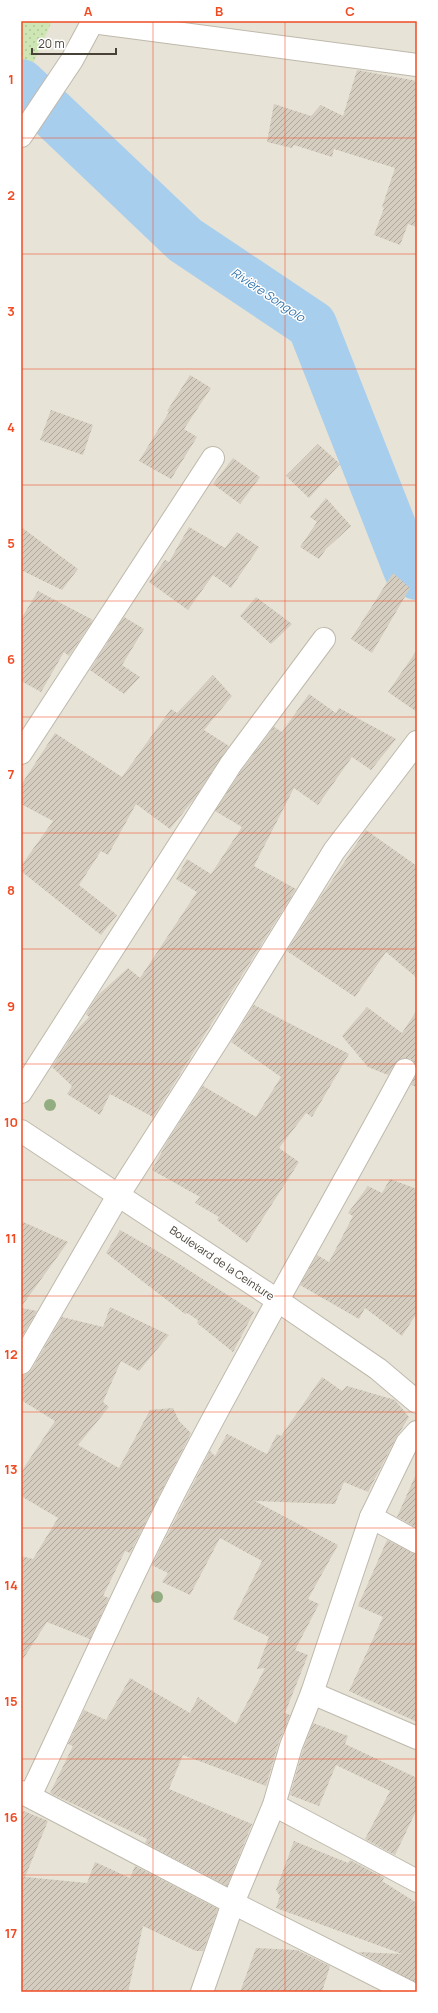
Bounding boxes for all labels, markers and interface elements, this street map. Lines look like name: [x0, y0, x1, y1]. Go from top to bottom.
text: A: [84, 2, 93, 20]
text: B: [215, 2, 223, 20]
text: C: [345, 2, 355, 20]
scale bar: [32, 30, 116, 56]
text: 20 m: [38, 35, 65, 52]
text: 1: [8, 70, 14, 88]
text: 2: [7, 186, 15, 204]
water label: Rivière Songolo: [228, 264, 309, 326]
text: 3: [7, 302, 15, 320]
text: 4: [7, 418, 15, 436]
text: 5: [7, 534, 15, 552]
text: 6: [7, 650, 15, 668]
text: 7: [8, 765, 15, 783]
text: 8: [7, 881, 15, 899]
text: 9: [7, 997, 15, 1015]
text: 10: [4, 1113, 18, 1131]
street label: Boulevard de la Ceinture: [167, 1222, 278, 1304]
text: 11: [5, 1229, 17, 1247]
text: 12: [4, 1345, 18, 1363]
text: 13: [4, 1460, 18, 1478]
text: 14: [4, 1576, 18, 1594]
text: 15: [4, 1692, 18, 1710]
text: 16: [4, 1808, 18, 1826]
text: 17: [5, 1924, 17, 1942]

